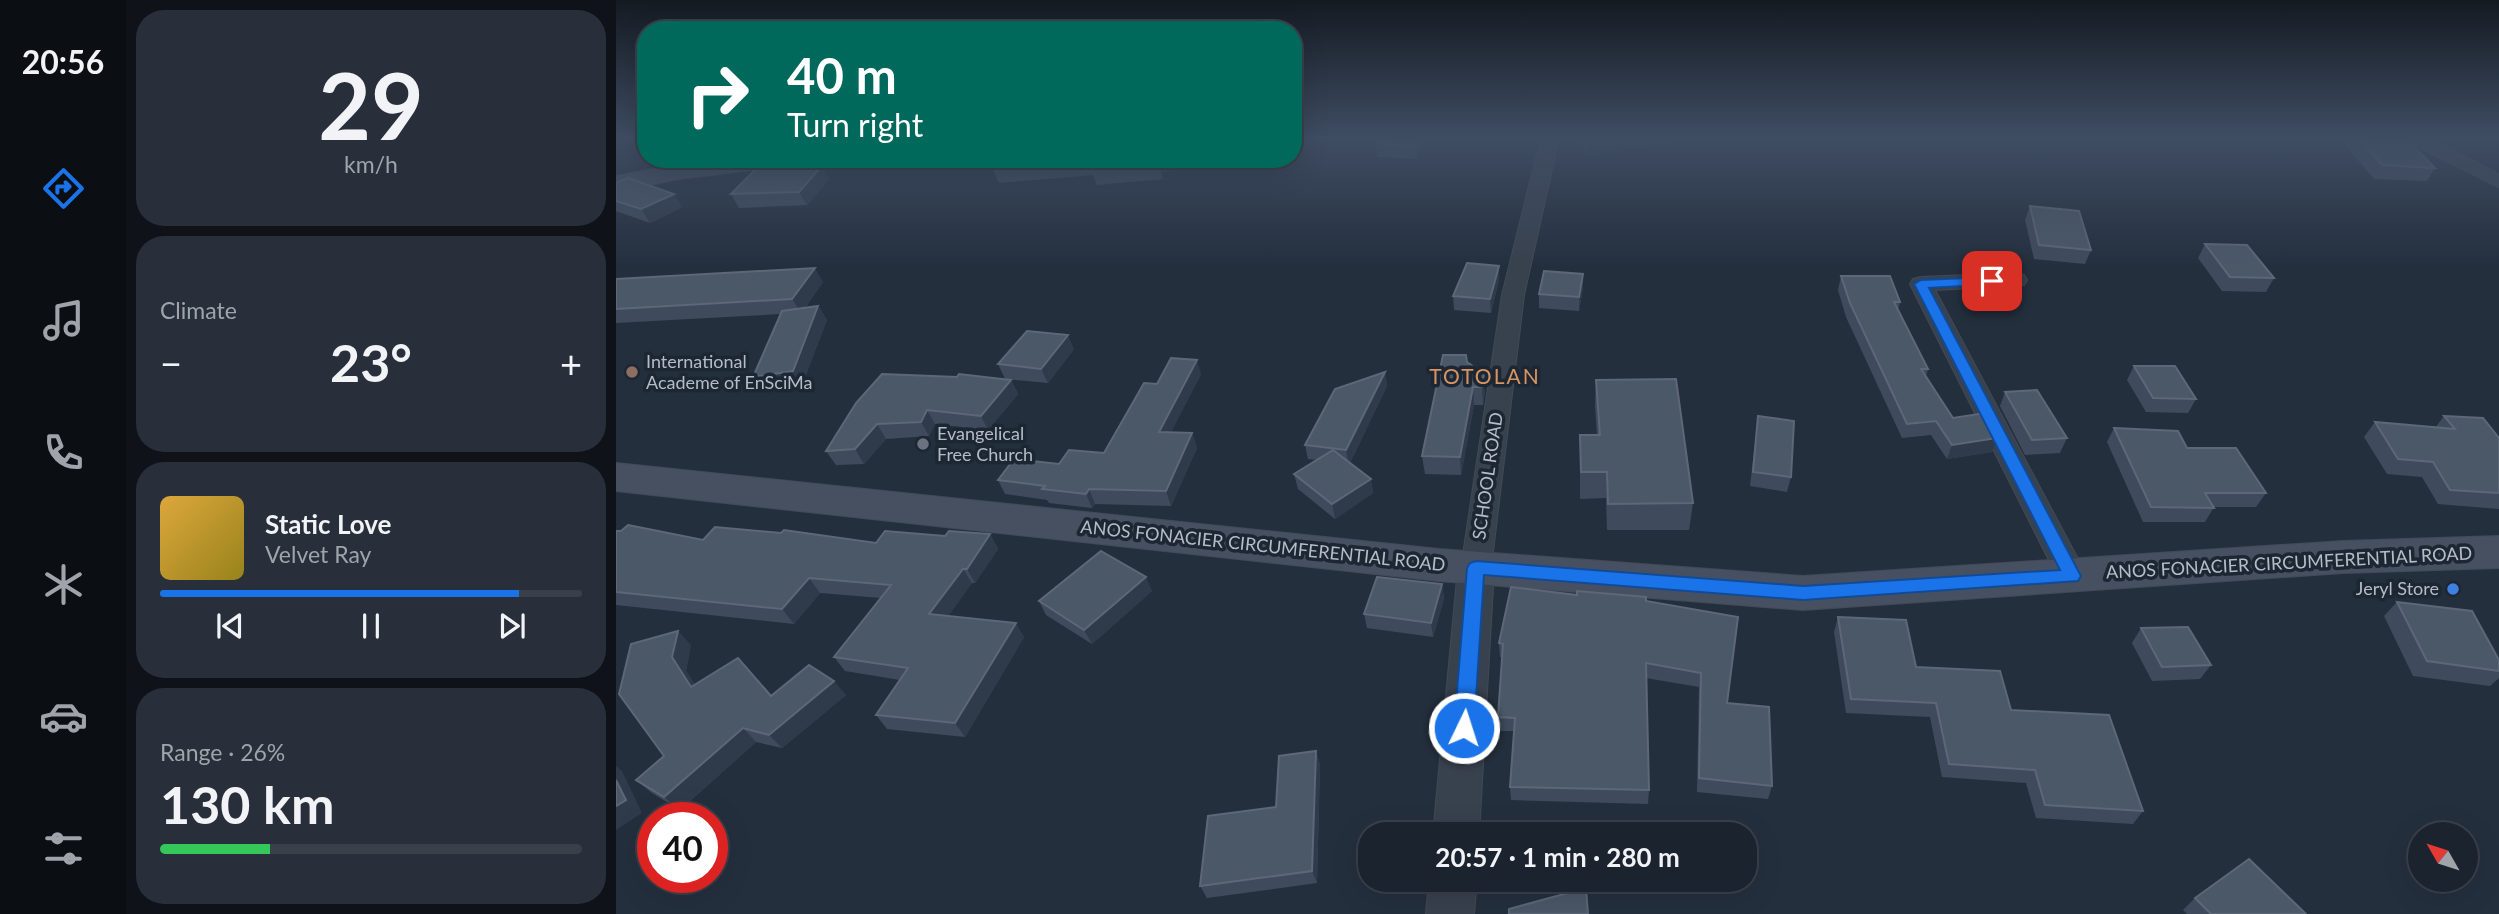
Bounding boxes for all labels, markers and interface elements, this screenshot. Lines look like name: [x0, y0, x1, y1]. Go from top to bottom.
text: 20:56: [22, 42, 104, 81]
text: 40 m: [787, 46, 897, 104]
icon: right: [672, 49, 763, 140]
text: 29: [318, 50, 424, 159]
text: Turn right: [787, 105, 923, 144]
text: km/h: [344, 150, 398, 178]
icon: directions: [39, 164, 88, 213]
pin: [1962, 251, 2022, 311]
icon: arrive: [1973, 262, 2011, 300]
icon: music: [39, 296, 88, 345]
text: Climate: [160, 296, 237, 324]
text: 23°: [330, 331, 412, 393]
text: −: [160, 340, 182, 386]
text: +: [560, 340, 582, 386]
place label: International Academe of EnSciMa: [646, 350, 812, 393]
district label: TOTOLAN: [1429, 363, 1541, 388]
marker: International Academe of EnSciMa: [624, 364, 640, 380]
street label: SCHOOL ROAD: [1467, 411, 1507, 541]
place label: Evangelical Free Church: [937, 422, 1033, 465]
icon: phone: [39, 428, 88, 477]
marker: Evangelical Free Church: [915, 436, 931, 452]
text: Static Love: [265, 508, 392, 540]
street label: ANOS FONACIER CIRCUMFERENTIAL ROAD: [1080, 515, 1447, 575]
text: Velvet Ray: [265, 540, 371, 568]
street label: ANOS FONACIER CIRCUMFERENTIAL ROAD: [2105, 541, 2473, 583]
icon: climate: [39, 560, 88, 609]
place label: Jeryl Store: [2356, 577, 2439, 599]
marker: Jeryl Store: [2445, 581, 2461, 597]
icon: previous: [211, 607, 249, 645]
icon: pause: [352, 607, 390, 645]
icon: next: [493, 607, 531, 645]
position arrow: [1427, 691, 1501, 765]
icon: car: [39, 692, 88, 741]
text: Range · 26%: [160, 738, 285, 766]
text: 130 km: [160, 773, 334, 835]
speed limit sign: 40: [637, 802, 728, 893]
north arrow: [2408, 822, 2478, 892]
map controls: [2408, 822, 2478, 892]
icon: filters: [39, 824, 88, 873]
text: 20:57 · 1 min · 280 m: [1435, 841, 1680, 873]

